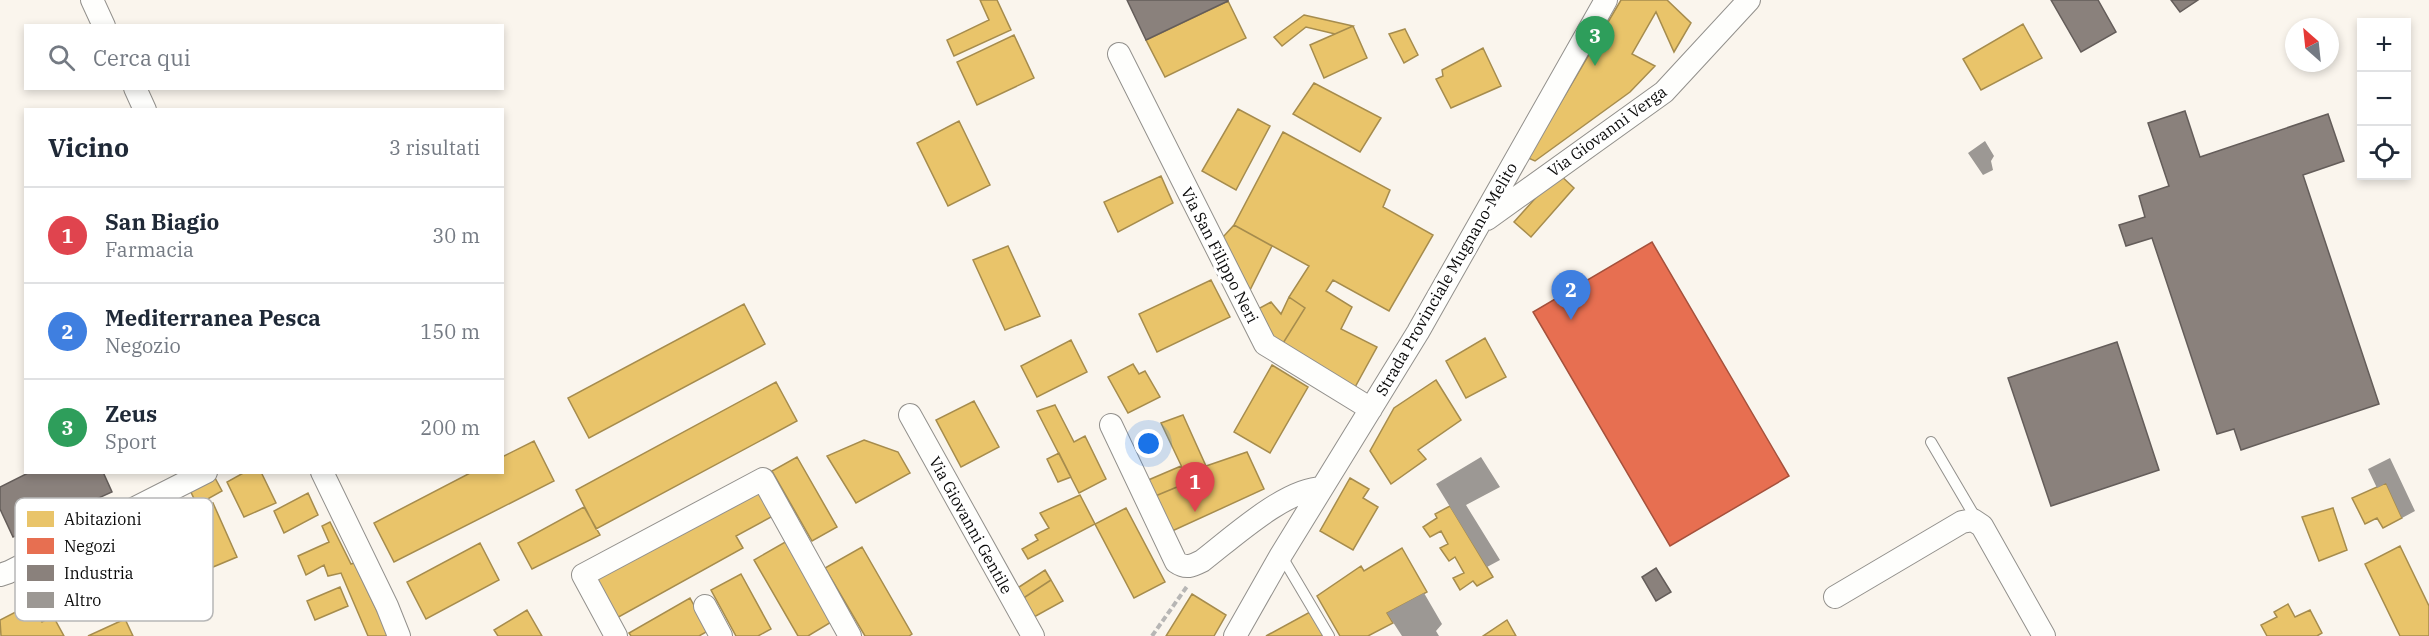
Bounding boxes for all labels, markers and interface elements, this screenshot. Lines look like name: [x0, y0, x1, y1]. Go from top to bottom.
pin: 3: [1576, 16, 1614, 66]
north arrow: [2285, 18, 2339, 72]
map controls: [2357, 18, 2411, 180]
button: +: [2357, 18, 2411, 72]
search box: [24, 24, 504, 90]
icon: search: [45, 41, 78, 74]
text: Cerca qui: [93, 43, 191, 72]
button: −: [2357, 72, 2411, 126]
street label: Via Giovanni Verga: [1544, 81, 1671, 181]
button: locate: [2357, 126, 2411, 180]
text: Vicino: [48, 130, 129, 164]
text: 3 risultati: [389, 134, 480, 161]
street label: Strada Provinciale Mugnano-Melito: [1371, 159, 1521, 399]
street label: Via San Filippo Neri: [1177, 184, 1263, 326]
text: San Biagio: [105, 207, 219, 236]
text: 1: [62, 222, 74, 249]
text: 30 m: [432, 222, 480, 249]
text: Farmacia: [105, 236, 194, 263]
pin: 2: [1552, 270, 1590, 320]
text: Mediterranea Pesca: [105, 303, 321, 332]
text: 2: [62, 318, 74, 345]
text: 150 m: [420, 318, 480, 345]
text: Negozio: [105, 332, 181, 359]
text: Zeus: [105, 399, 157, 428]
text: 3: [62, 414, 74, 441]
text: 200 m: [420, 414, 480, 441]
text: Sport: [105, 428, 157, 455]
your location: [1134, 429, 1163, 458]
street label: Via Giovanni Gentile: [925, 453, 1017, 597]
pin: 1: [1176, 462, 1214, 512]
legend: [15, 498, 213, 621]
text: Abitazioni: [64, 509, 141, 529]
text: Negozi: [64, 536, 116, 556]
text: Industria: [64, 563, 134, 583]
text: Altro: [64, 590, 101, 610]

